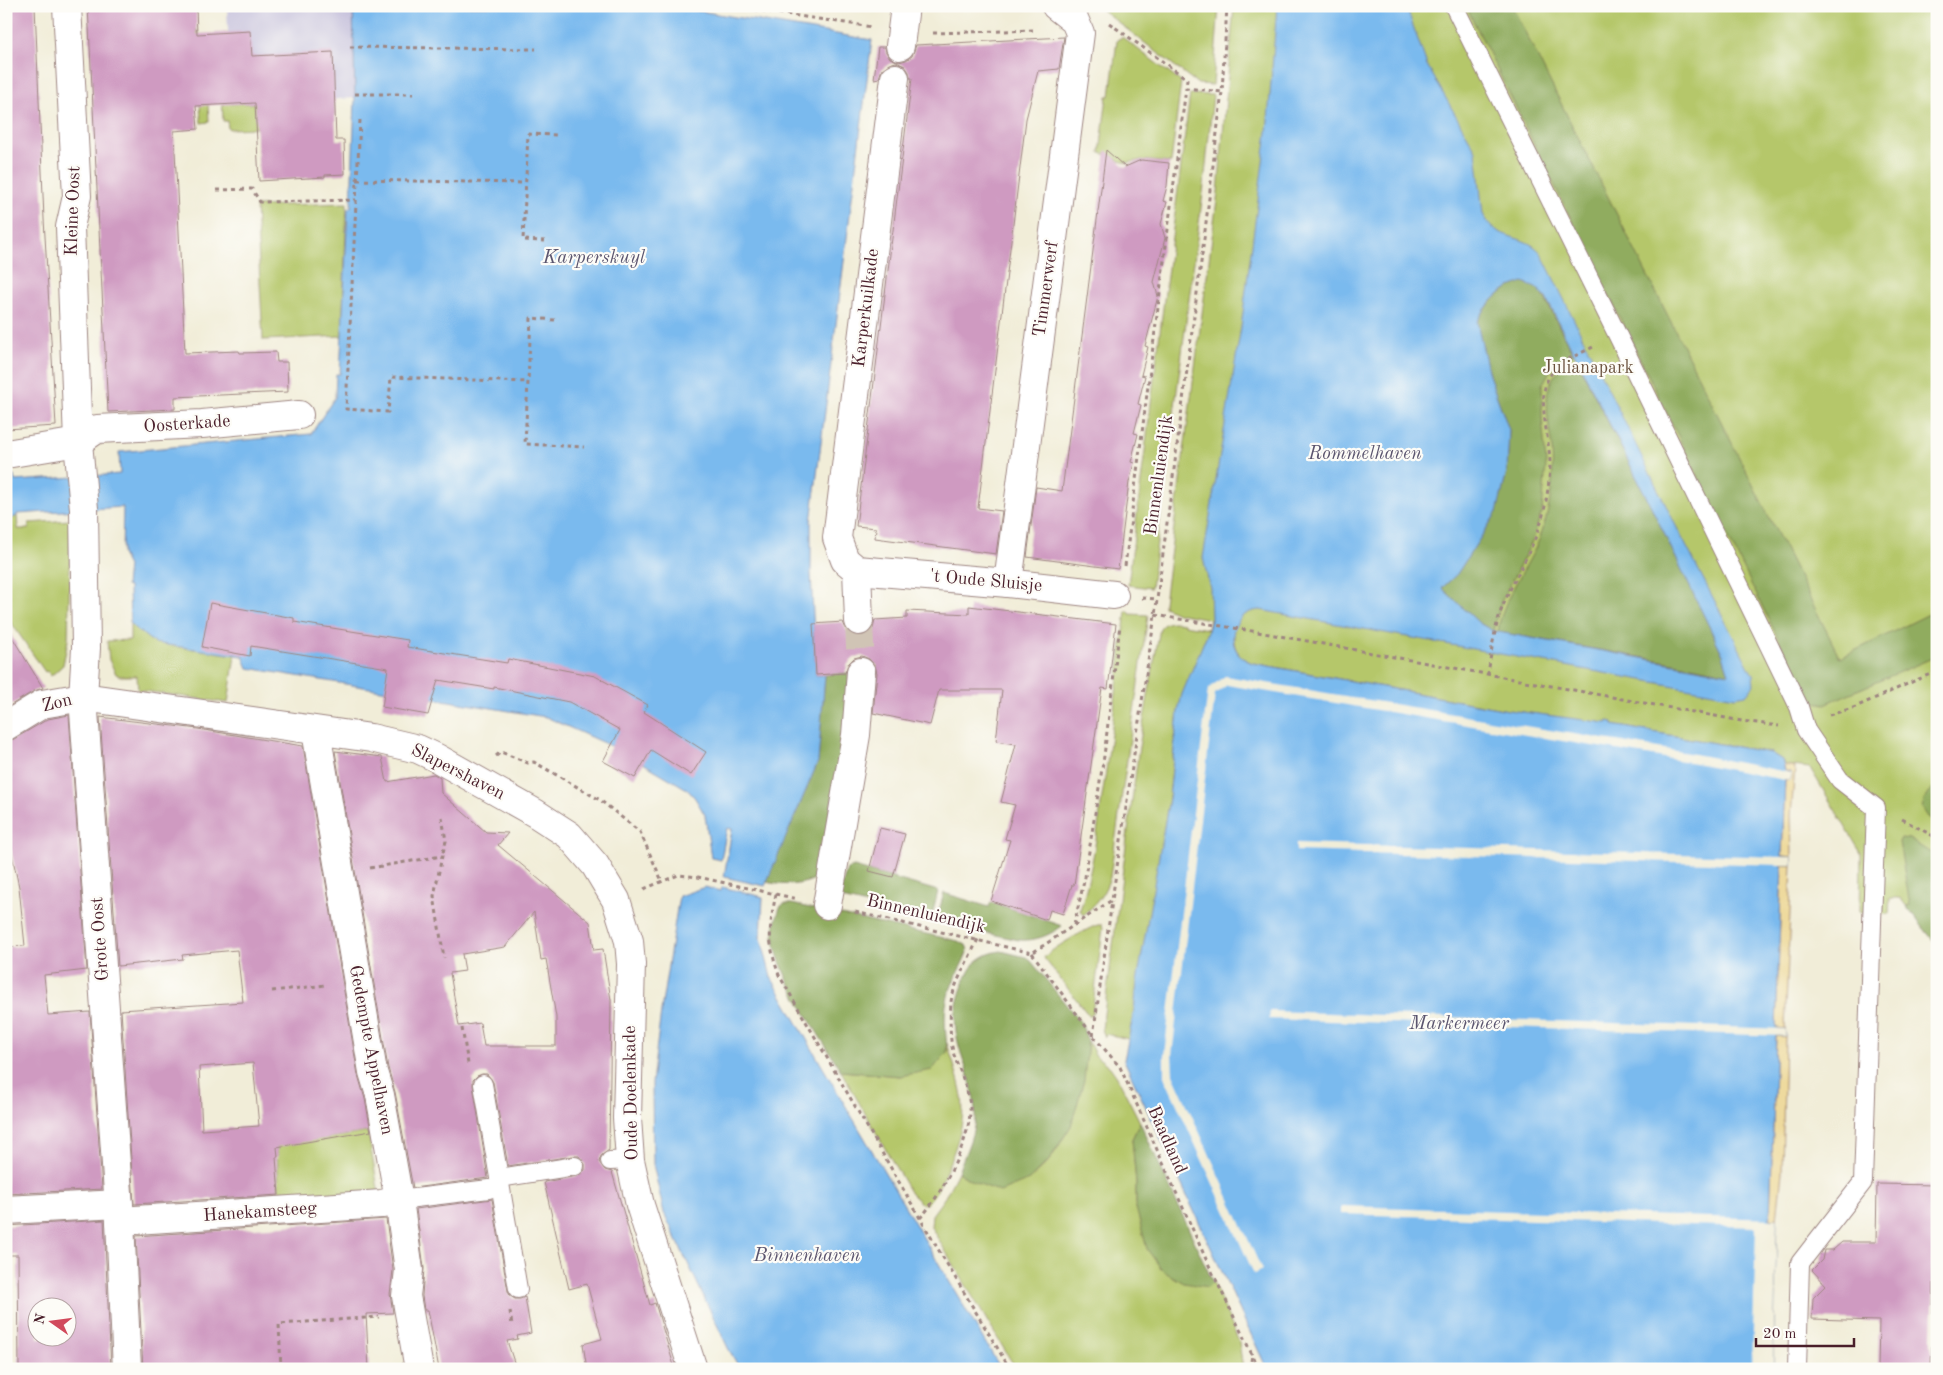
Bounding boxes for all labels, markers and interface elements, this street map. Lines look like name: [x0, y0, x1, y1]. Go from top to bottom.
street label: Kleine Oost: [62, 166, 84, 256]
street label: Timmerwerf: [1030, 239, 1062, 338]
street label: Karperkuilkade: [850, 248, 882, 368]
water label: Karperskuyl: [542, 249, 646, 268]
park label: Julianapark: [1542, 359, 1634, 377]
street label: Oosterkade: [143, 412, 231, 436]
street label: Binnenluiendijk: [1142, 414, 1176, 536]
water label: Rommelhaven: [1307, 445, 1422, 464]
street label: 't Oude Sluisje: [929, 567, 1043, 595]
street label: Zon: [40, 691, 74, 715]
street label: Slapershaven: [408, 741, 508, 803]
street label: Binnenluiendijk: [865, 892, 987, 936]
street label: Grote Oost: [88, 896, 112, 982]
street label: Gedempte Appelhaven: [346, 964, 396, 1137]
water label: Markermeer: [1408, 1015, 1510, 1034]
street label: Oude Doelenkade: [621, 1025, 641, 1161]
street label: Baadland: [1144, 1103, 1190, 1177]
street label: Hanekamsteeg: [203, 1199, 318, 1225]
water label: Binnenhaven: [753, 1247, 861, 1266]
north arrow: [28, 1298, 78, 1348]
text: N: [32, 1312, 49, 1326]
scale bar: [1756, 1315, 1853, 1347]
text: 20 m: [1763, 1327, 1797, 1342]

